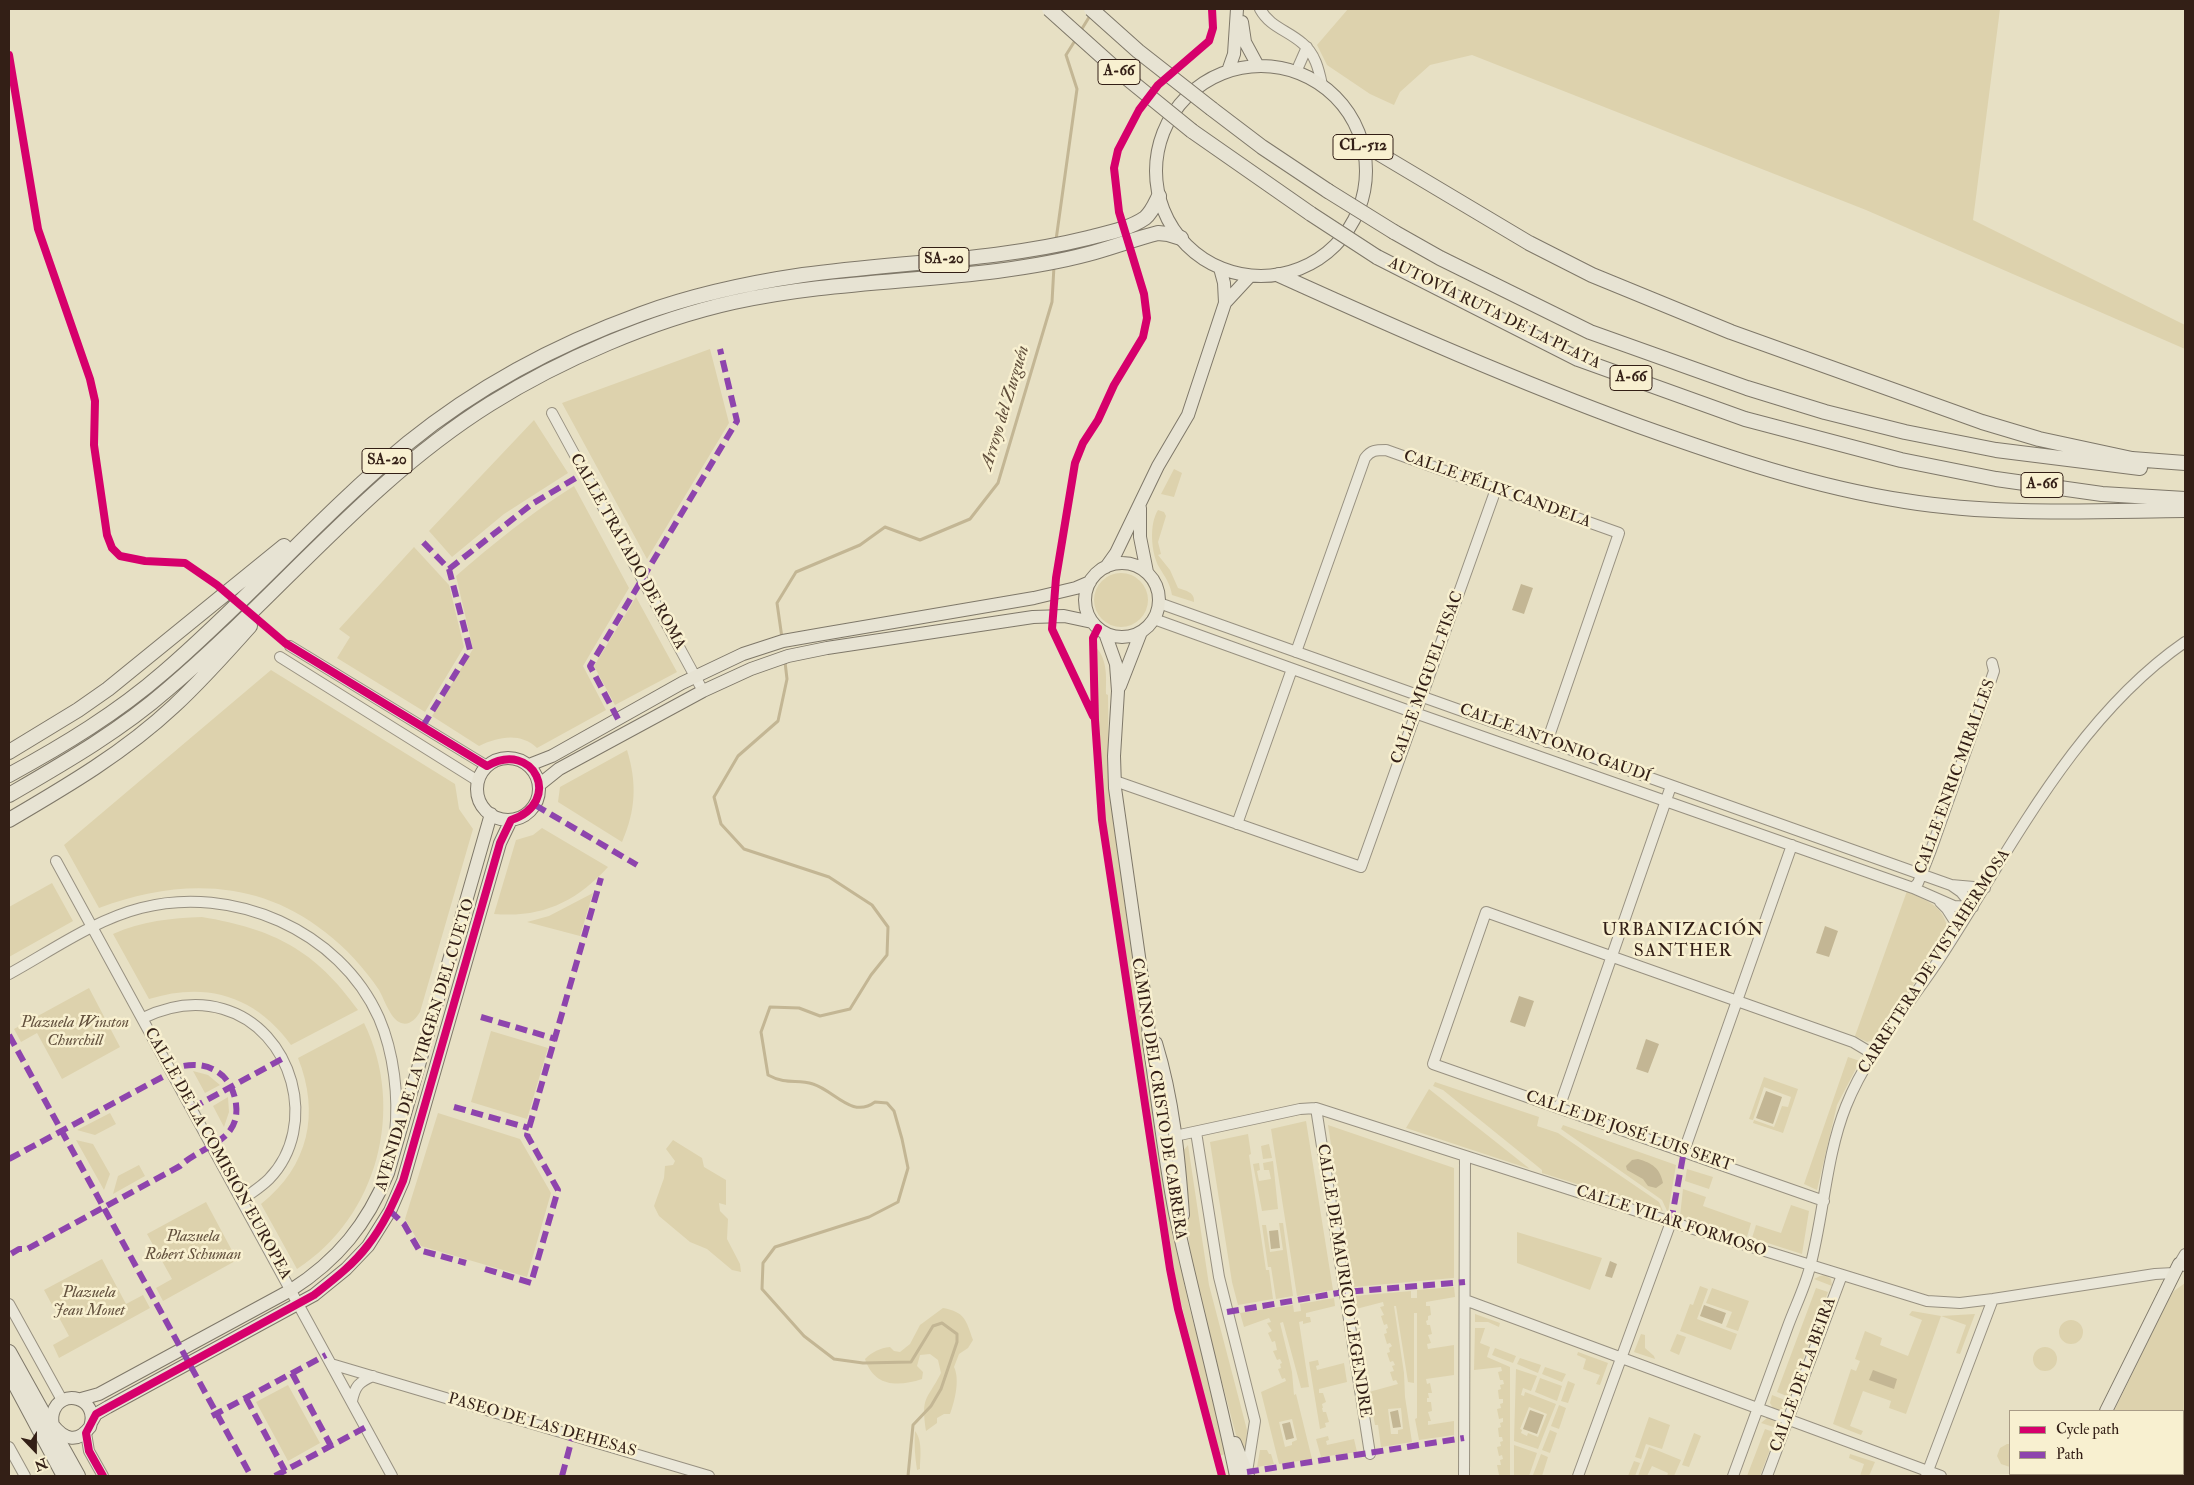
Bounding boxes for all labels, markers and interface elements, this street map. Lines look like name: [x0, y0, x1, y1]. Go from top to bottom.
road number: A-66: [1098, 60, 1140, 84]
road number: CL-512: [1333, 134, 1393, 160]
road number: SA-20: [919, 248, 969, 272]
street label: AUTOVÍA RUTA DE LA PLATA: [1385, 254, 1603, 374]
water label: Arroyo del Zurguén: [977, 343, 1035, 473]
road number: A-66: [1610, 366, 1652, 390]
street label: CALLE FÉLIX CANDELA: [1401, 447, 1593, 533]
road number: SA-20: [362, 448, 412, 474]
street label: CALLE TRATADO DE ROMA: [565, 451, 689, 653]
road number: A-66: [2021, 472, 2063, 498]
street label: CALLE MIGUEL FISAC: [1388, 589, 1468, 767]
street label: CALLE ENRIC MIRALLES: [1912, 677, 2000, 877]
street label: CALLE ANTONIO GAUDÍ: [1457, 700, 1653, 788]
street label: CARRETERA DE VISTAHERMOSA: [1855, 846, 2015, 1078]
street label: AVENIDA DE LA VIRGEN DEL CUETO: [372, 896, 480, 1194]
district label: URBANIZACIÓN SANTHER: [1600, 920, 1766, 962]
street label: CAMINO DEL CRISTO DE CABRERA: [1126, 957, 1190, 1241]
park label: Plazuela Winston Churchill: [21, 1014, 129, 1052]
street label: CALLE DE LA COMISIÓN EUROPEA: [139, 1025, 295, 1283]
street label: CALLE DE JOSÉ LUIS SERT: [1523, 1087, 1735, 1177]
street label: CALLE DE MAURICIO LEGENDRE: [1312, 1143, 1374, 1419]
street label: CALLE VILAR FORMOSO: [1573, 1182, 1769, 1262]
park label: Plazuela Robert Schuman: [145, 1228, 241, 1266]
park label: Plazuela Jean Monet: [53, 1284, 125, 1322]
street label: CALLE DE LA BEIRA: [1767, 1295, 1841, 1455]
street label: PASEO DE LAS DEHESAS: [446, 1390, 638, 1462]
legend: [2009, 1410, 2184, 1475]
text: Cycle path: [2056, 1420, 2119, 1439]
north arrow: [10, 1425, 60, 1475]
text: Path: [2056, 1445, 2083, 1464]
text: N: [32, 1454, 50, 1475]

